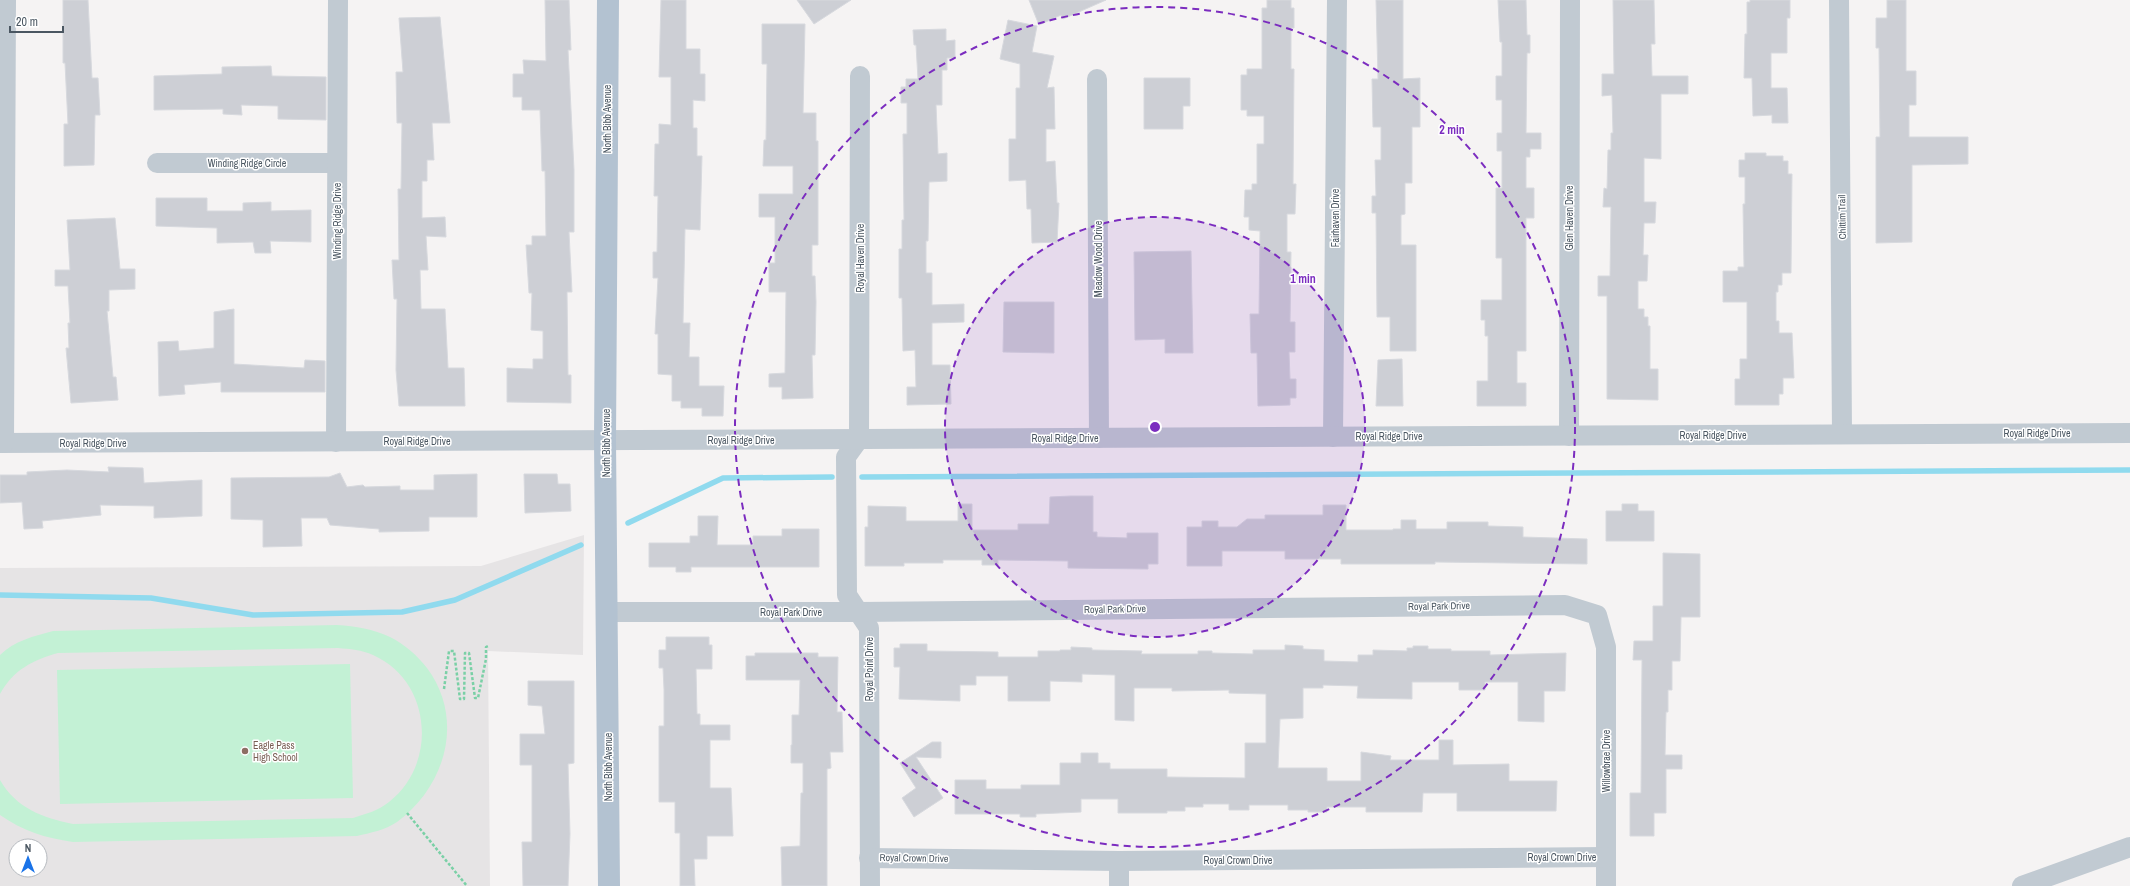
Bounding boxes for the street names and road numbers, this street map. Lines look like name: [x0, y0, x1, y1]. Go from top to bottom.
street label: North Bibb Avenue: [601, 84, 614, 153]
street label: Winding Ridge Circle: [208, 157, 287, 170]
street label: Winding Ridge Drive: [331, 182, 344, 259]
street label: Glen Haven Drive: [1563, 185, 1576, 251]
street label: Fairhaven Drive: [1329, 188, 1342, 247]
street label: Chittim Trail: [1835, 194, 1849, 239]
street label: Meadow Wood Drive: [1092, 220, 1105, 297]
street label: Royal Haven Drive: [854, 223, 867, 292]
street label: North Bibb Avenue: [600, 408, 613, 477]
street label: Royal Ridge Drive: [2004, 427, 2071, 440]
street label: Royal Ridge Drive: [1680, 429, 1747, 442]
street label: Royal Ridge Drive: [1356, 430, 1423, 443]
street label: Royal Ridge Drive: [1032, 432, 1099, 445]
street label: Royal Ridge Drive: [708, 434, 775, 447]
street label: Royal Ridge Drive: [384, 435, 451, 448]
street label: Royal Ridge Drive: [60, 437, 127, 450]
street label: Royal Park Drive: [1408, 599, 1471, 613]
street label: Royal Park Drive: [1084, 602, 1147, 616]
street label: Royal Park Drive: [760, 606, 822, 619]
street label: Royal Point Drive: [863, 636, 876, 701]
street label: Willowbrae Drive: [1600, 729, 1613, 792]
street label: North Bibb Avenue: [602, 732, 615, 801]
street label: Royal Crown Drive: [879, 851, 949, 865]
street label: Royal Crown Drive: [1528, 851, 1597, 864]
street label: Royal Crown Drive: [1204, 854, 1273, 867]

